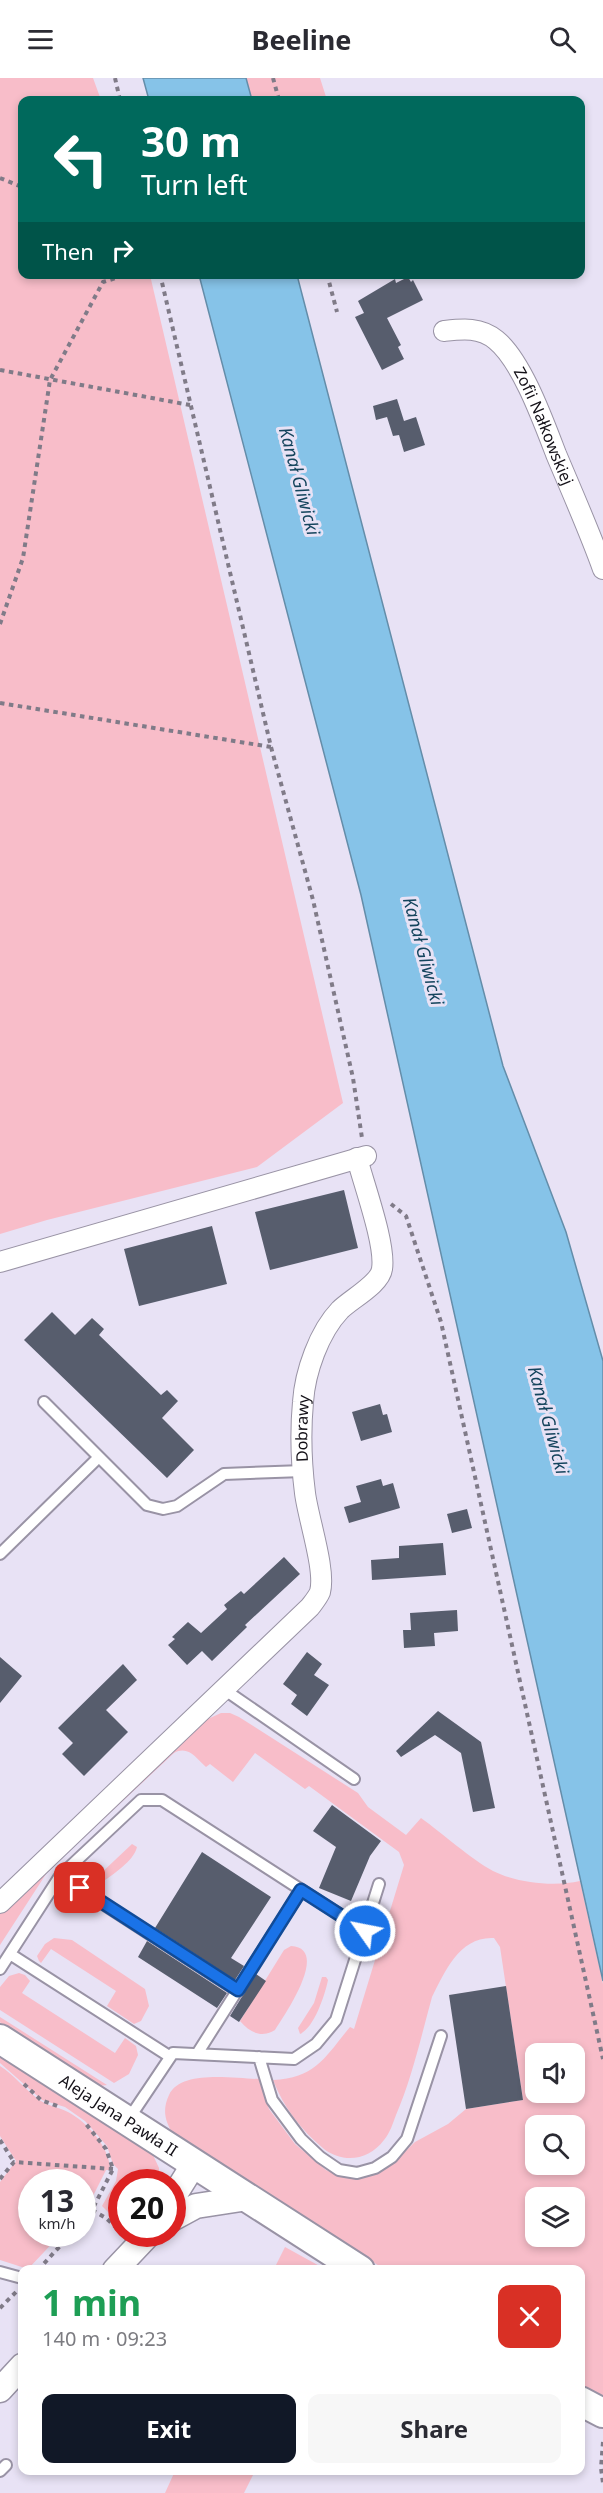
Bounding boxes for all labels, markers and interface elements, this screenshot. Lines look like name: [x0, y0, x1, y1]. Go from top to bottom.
text: Beeline: [252, 21, 351, 58]
icon: menu: [24, 23, 57, 56]
icon: search: [546, 23, 579, 56]
text: 30 m: [141, 112, 241, 169]
icon: left: [42, 120, 120, 198]
text: Turn left: [141, 166, 247, 203]
icon: right: [106, 234, 139, 267]
text: Then: [42, 236, 94, 266]
street label: Zofii Nałkowskiej: [509, 363, 579, 488]
water label: Kanał Gliwicki: [274, 424, 326, 538]
water label: Kanał Gliwicki: [398, 894, 450, 1008]
water label: Kanał Gliwicki: [523, 1363, 575, 1477]
street label: Dobrawy: [290, 1393, 315, 1463]
pin: [54, 1862, 105, 1913]
icon: arrive: [63, 1871, 96, 1904]
position arrow: [333, 1899, 397, 1963]
map controls: [525, 2043, 585, 2247]
button: sound: [525, 2043, 585, 2103]
street label: Aleja Jana Pawła II: [55, 2069, 182, 2161]
button: search: [525, 2115, 585, 2175]
speed limit sign: 20: [108, 2169, 186, 2247]
text: 13: [40, 2180, 74, 2221]
button: layers: [525, 2187, 585, 2247]
text: km/h: [39, 2213, 75, 2233]
text: 1 min: [42, 2278, 141, 2327]
button: close: [498, 2285, 561, 2348]
text: 140 m · 09:23: [42, 2325, 167, 2352]
button: Exit: [42, 2394, 296, 2463]
button: Share: [308, 2394, 561, 2463]

